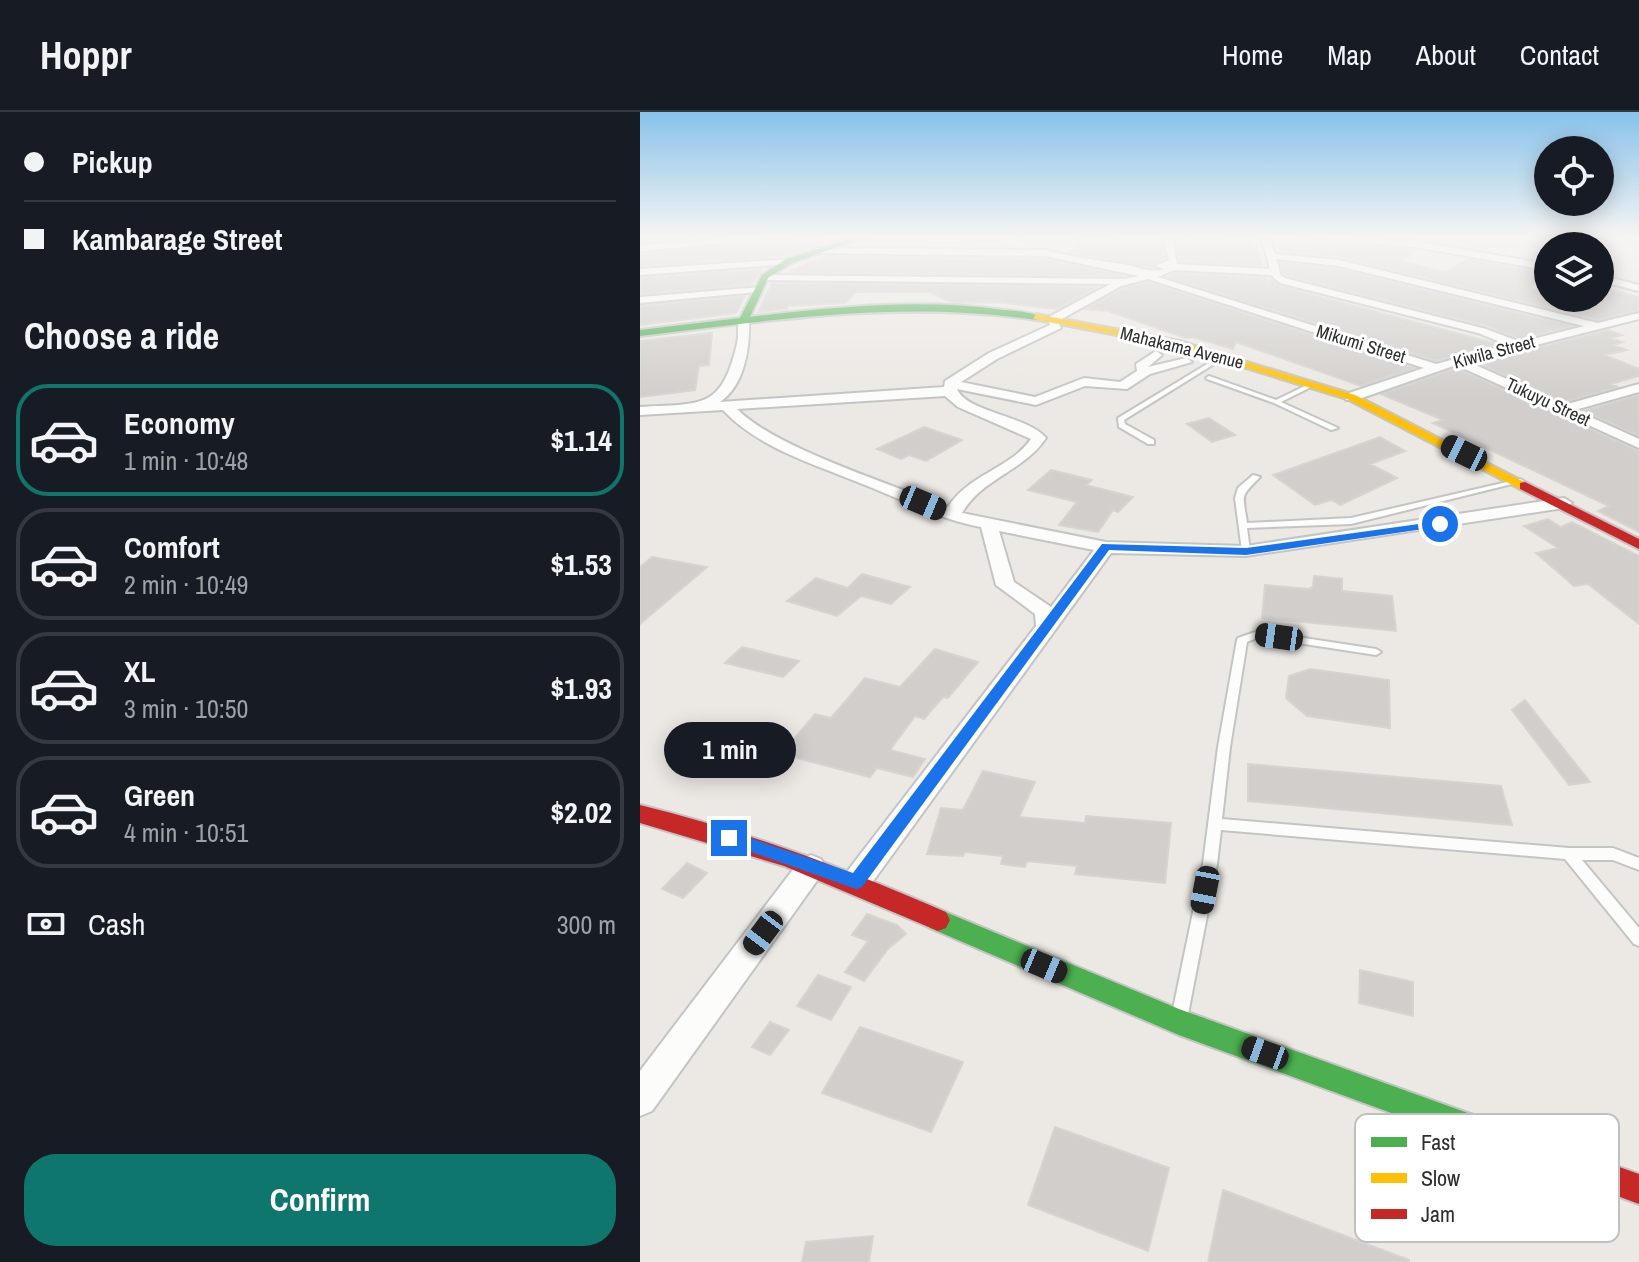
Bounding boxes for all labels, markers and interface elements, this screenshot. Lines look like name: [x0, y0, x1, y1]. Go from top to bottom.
text: Hoppr: [40, 30, 132, 81]
text: Home: [1222, 36, 1283, 74]
text: Map: [1327, 36, 1372, 74]
text: About: [1416, 36, 1476, 74]
text: Contact: [1520, 36, 1599, 74]
map controls: [1534, 136, 1614, 312]
button: locate: [1534, 136, 1614, 216]
text: Pickup: [72, 142, 153, 182]
text: Kambarage Street: [72, 219, 283, 259]
button: layers: [1534, 232, 1614, 312]
text: Choose a ride: [24, 312, 219, 360]
street label: Mikumi Street: [1314, 318, 1409, 369]
street label: Mahakama Avenue: [1118, 320, 1246, 375]
street label: Kiwila Street: [1450, 329, 1538, 374]
street label: Tukuyu Street: [1502, 371, 1595, 432]
text: Economy: [124, 403, 235, 443]
icon: car: [28, 404, 100, 476]
text: $1.14: [550, 420, 612, 460]
car: [1437, 432, 1491, 474]
text: 1 min · 10:48: [124, 443, 248, 478]
car: [896, 483, 950, 523]
route start: [1422, 506, 1458, 542]
text: Comfort: [124, 527, 220, 567]
icon: car: [28, 528, 100, 600]
text: $1.53: [550, 544, 612, 584]
text: 2 min · 10:49: [124, 567, 248, 602]
car: [1254, 622, 1304, 652]
text: XL: [124, 651, 155, 691]
icon: car: [28, 652, 100, 724]
text: $1.93: [550, 668, 612, 708]
text: 3 min · 10:50: [124, 691, 248, 726]
callout: 1 min: [663, 722, 795, 778]
text: 1 min: [702, 732, 758, 767]
text: Green: [124, 775, 195, 815]
icon: car: [28, 776, 100, 848]
text: $2.02: [550, 792, 612, 832]
text: 4 min · 10:51: [124, 815, 248, 850]
route end: [711, 820, 747, 856]
car: [1189, 864, 1221, 916]
icon: cash: [24, 902, 68, 946]
text: Cash: [88, 904, 145, 944]
text: 300 m: [557, 907, 616, 942]
car: [739, 907, 787, 959]
car: [1017, 946, 1071, 986]
car: [1238, 1034, 1292, 1072]
legend: [1355, 1114, 1619, 1242]
text: Fast: [1421, 1127, 1455, 1157]
button: Confirm: [24, 1154, 616, 1246]
text: Slow: [1421, 1163, 1460, 1193]
text: Jam: [1421, 1199, 1455, 1229]

